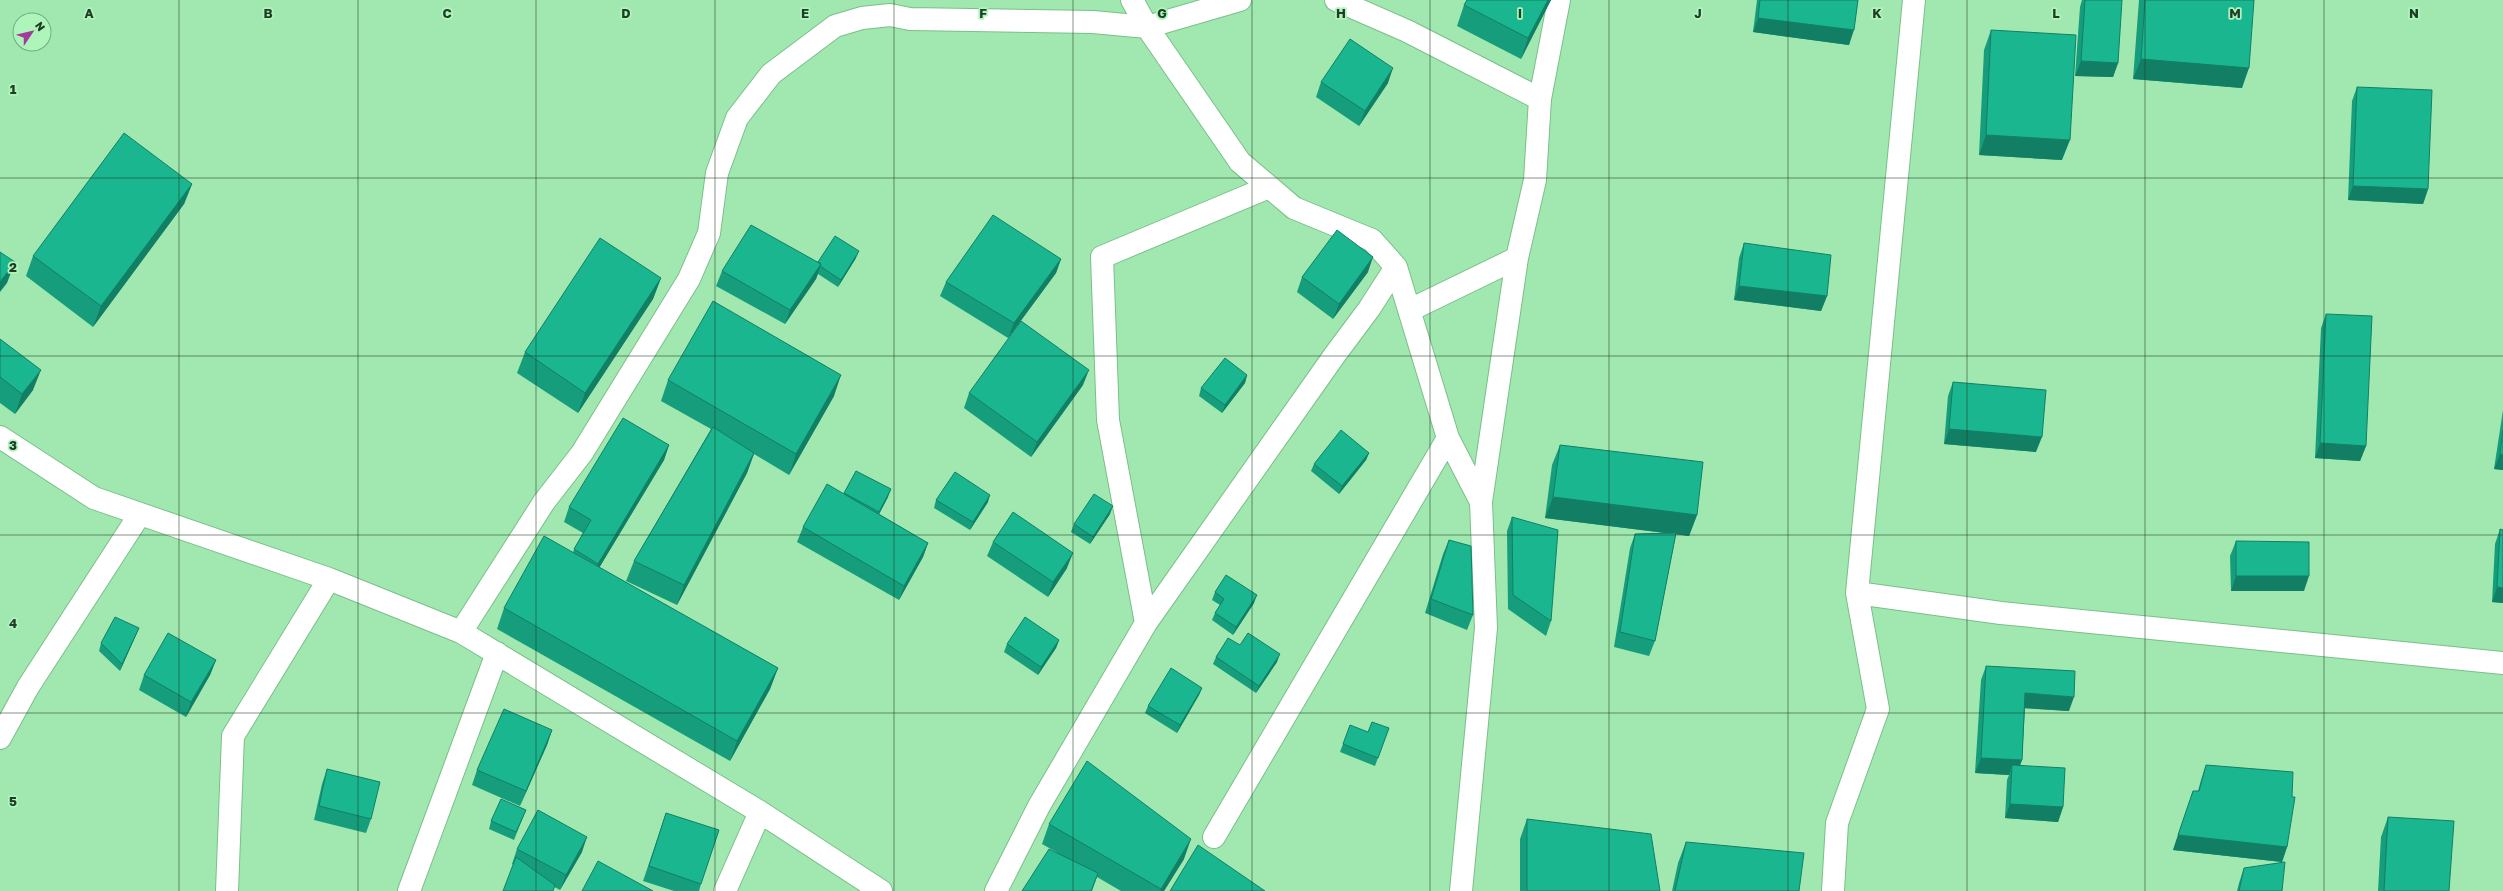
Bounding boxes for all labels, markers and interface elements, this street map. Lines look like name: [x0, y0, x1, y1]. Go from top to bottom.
text: A: [84, 5, 94, 21]
text: B: [263, 5, 273, 21]
text: C: [442, 5, 452, 21]
text: D: [621, 5, 631, 21]
text: E: [801, 5, 809, 21]
text: F: [979, 5, 987, 21]
text: G: [1157, 5, 1167, 21]
text: H: [1336, 5, 1346, 21]
text: I: [1518, 5, 1522, 21]
text: J: [1694, 5, 1702, 21]
text: K: [1872, 5, 1882, 21]
text: L: [2052, 5, 2060, 21]
text: M: [2229, 5, 2241, 21]
text: N: [2409, 5, 2419, 21]
north arrow: [12, 12, 52, 52]
text: N: [33, 19, 48, 33]
text: 1: [10, 81, 17, 97]
text: 2: [9, 259, 17, 275]
text: 3: [9, 437, 17, 453]
text: 4: [9, 615, 17, 631]
text: 5: [9, 793, 17, 809]

